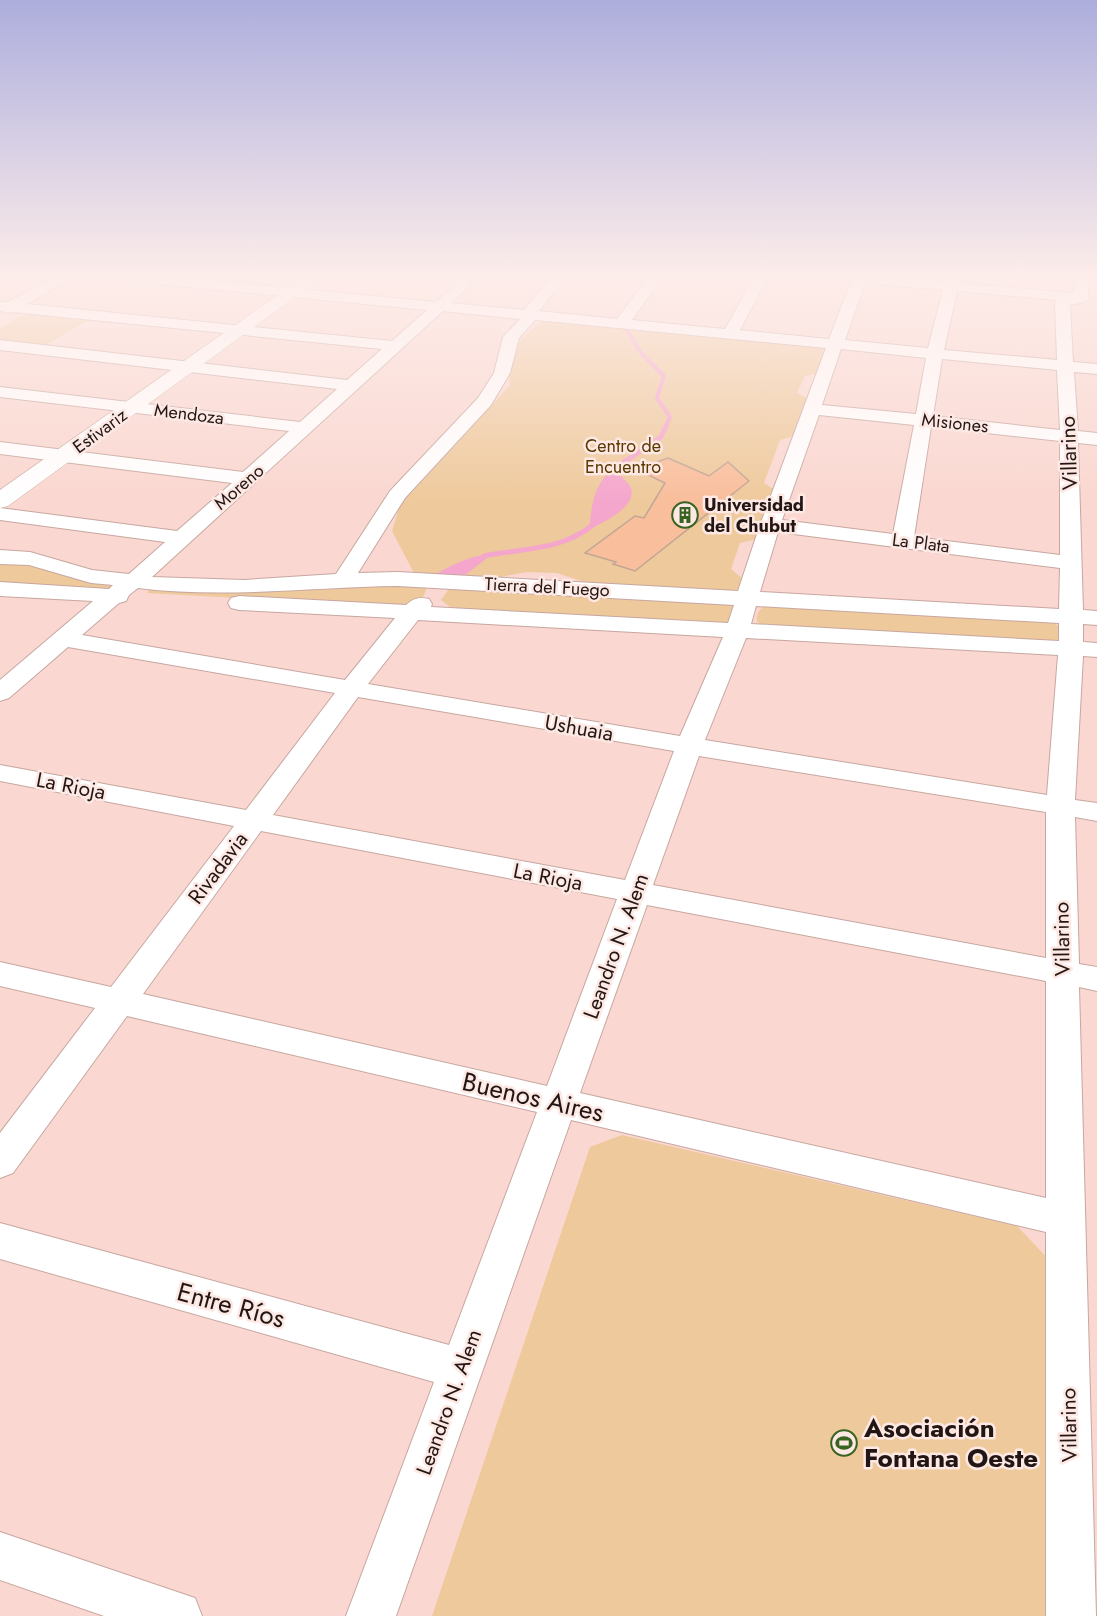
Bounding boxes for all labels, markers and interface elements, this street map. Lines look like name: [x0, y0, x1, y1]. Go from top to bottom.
street label: Mendoza: [153, 397, 225, 431]
street label: Estivariz: [67, 402, 133, 460]
street label: Misiones: [920, 407, 990, 439]
street label: Villarino: [1053, 415, 1085, 491]
park label: Centro de Encuentro: [585, 433, 661, 480]
street label: Moreno: [208, 458, 270, 516]
place label: Universidad del Chubut: [704, 492, 804, 539]
building icon: Universidad del Chubut: [670, 500, 700, 530]
street label: La Plata: [891, 527, 951, 559]
street label: Tierra del Fuego: [484, 571, 610, 603]
street label: Ushuaia: [542, 707, 616, 749]
street label: La Rioja: [34, 765, 108, 807]
street label: Rivadavia: [181, 826, 255, 910]
street label: La Rioja: [511, 856, 585, 898]
street label: Leandro N. Alem: [576, 869, 656, 1023]
street label: Villarino: [1046, 902, 1078, 976]
street label: Buenos Aires: [459, 1062, 607, 1132]
street label: Entre Ríos: [173, 1272, 289, 1338]
street label: Leandro N. Alem: [409, 1325, 489, 1479]
street label: Villarino: [1053, 1388, 1085, 1462]
place label: Asociación Fontana Oeste: [863, 1409, 1038, 1477]
sports icon: Asociación Fontana Oeste: [829, 1428, 859, 1458]

